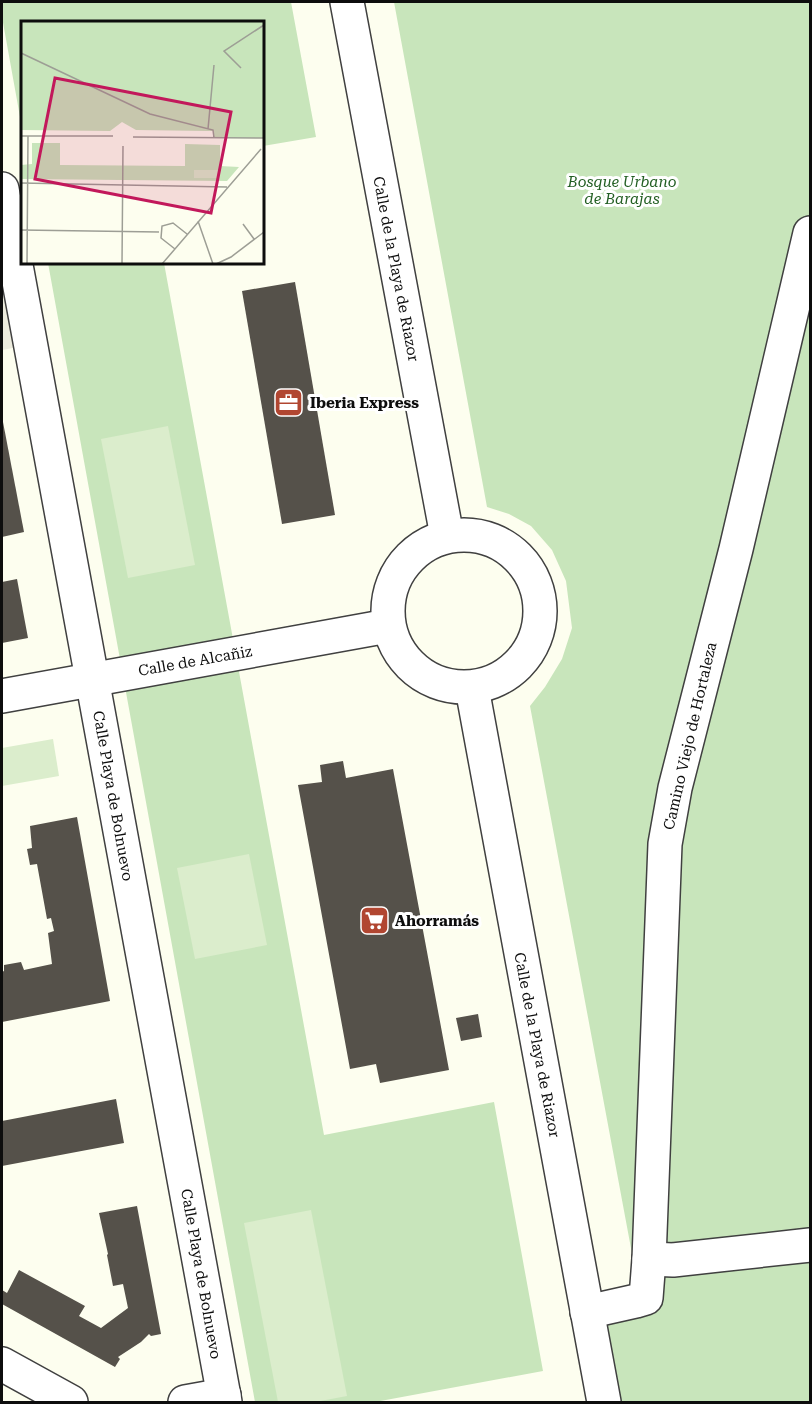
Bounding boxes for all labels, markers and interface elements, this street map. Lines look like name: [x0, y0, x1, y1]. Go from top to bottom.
inset map: [21, 21, 264, 264]
park label: Bosque Urbano de Barajas: [567, 173, 677, 208]
street label: Calle de la Playa de Riazor: [369, 175, 423, 363]
office icon: Iberia Express: [273, 387, 305, 419]
place label: Iberia Express: [310, 394, 419, 412]
street label: Camino Viejo de Hortaleza: [660, 640, 720, 832]
street label: Calle de Alcañiz: [137, 642, 253, 680]
street label: Calle Playa de Bolnuevo: [89, 709, 137, 883]
supermarket icon: Ahorramás: [358, 905, 390, 937]
place label: Ahorramás: [395, 912, 479, 930]
street label: Calle de la Playa de Riazor: [510, 951, 564, 1139]
street label: Calle Playa de Bolnuevo: [177, 1187, 225, 1361]

